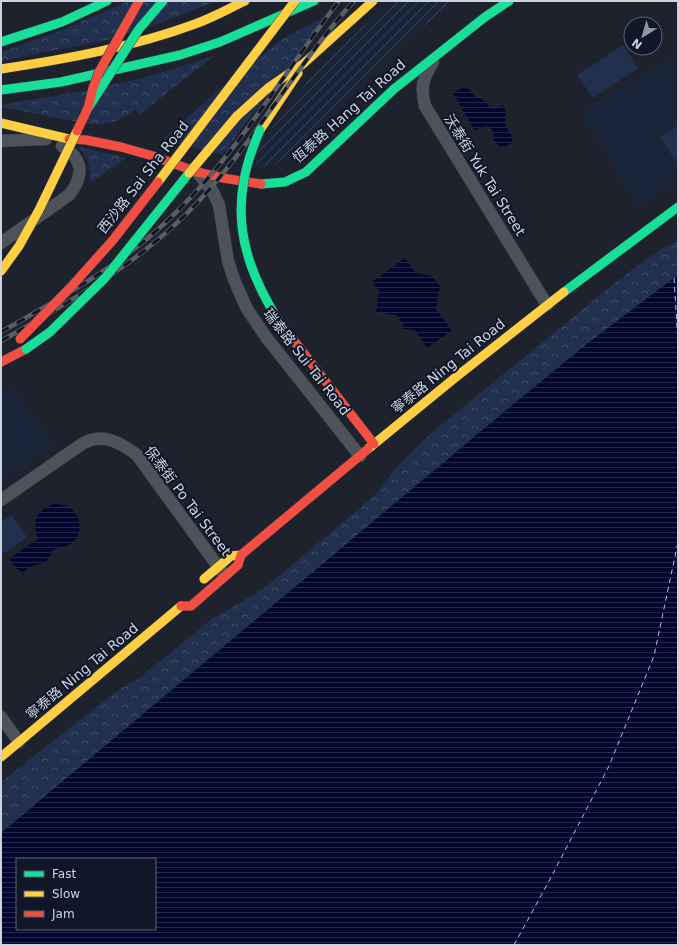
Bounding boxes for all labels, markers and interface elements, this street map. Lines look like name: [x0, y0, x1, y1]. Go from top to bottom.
north arrow: [623, 16, 663, 56]
text: N: [630, 36, 645, 52]
street label: 恆泰路 Hang Tai Road: [289, 56, 409, 166]
street label: 沃泰街 Yuk Tai Street: [441, 111, 529, 239]
street label: 西沙路 Sai Sha Road: [94, 118, 192, 236]
street label: 瑞泰路 Sui Tai Road: [260, 306, 354, 418]
street label: 寧泰路 Ning Tai Road: [388, 315, 508, 417]
street label: 保泰街 Po Tai Street: [142, 443, 235, 559]
street label: 寧泰路 Ning Tai Road: [23, 619, 141, 723]
legend: [16, 858, 156, 930]
text: Fast: [52, 867, 76, 881]
text: Slow: [52, 887, 80, 901]
text: Jam: [51, 907, 75, 921]

